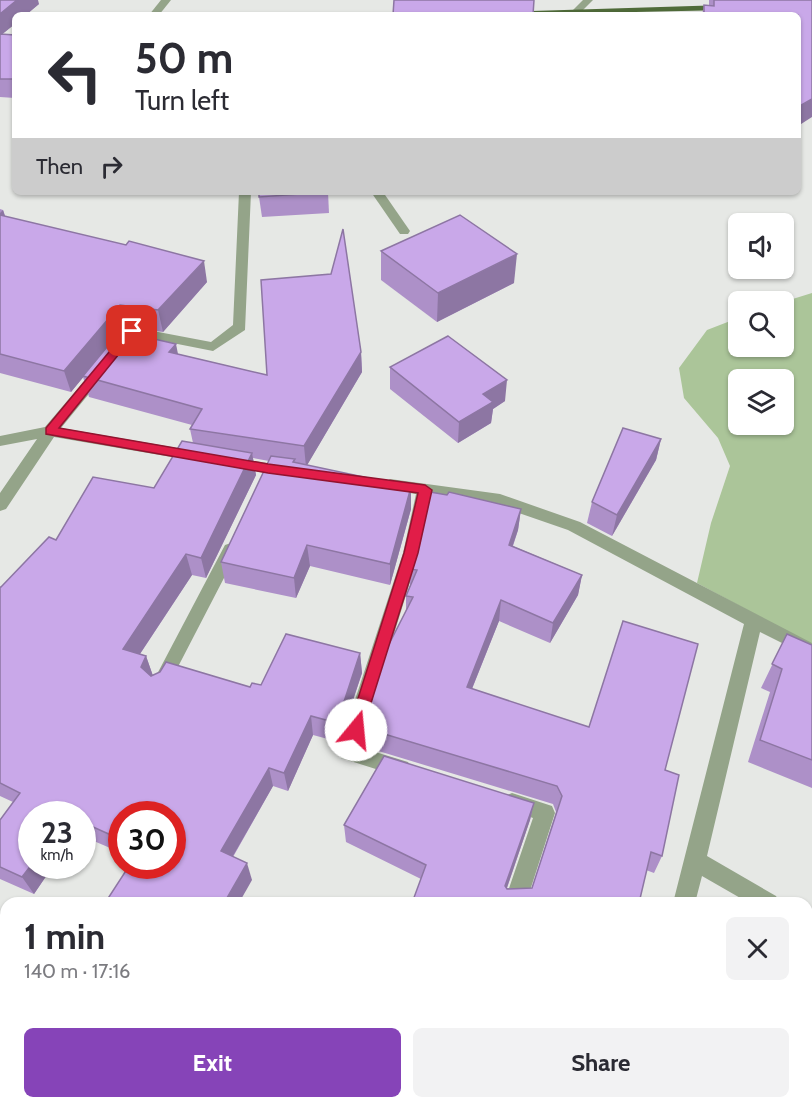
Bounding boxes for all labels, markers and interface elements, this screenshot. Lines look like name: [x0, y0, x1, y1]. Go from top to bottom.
text: 50 m: [135, 32, 233, 84]
icon: left: [36, 36, 114, 114]
text: Turn left: [135, 84, 229, 117]
icon: right: [95, 150, 128, 183]
text: Then: [36, 153, 83, 180]
map controls: [728, 213, 794, 435]
button: sound: [728, 213, 794, 279]
button: search: [728, 291, 794, 357]
pin: [106, 305, 157, 356]
icon: arrive: [115, 314, 148, 347]
button: layers: [728, 369, 794, 435]
position arrow: [324, 698, 388, 762]
speed limit sign: 30: [108, 801, 186, 879]
text: 23: [41, 814, 73, 851]
text: km/h: [41, 846, 73, 864]
text: 1 min: [24, 914, 105, 958]
button: close: [726, 917, 789, 980]
text: 140 m · 17:16: [24, 959, 130, 983]
button: Exit: [24, 1028, 401, 1097]
button: Share: [413, 1028, 789, 1097]

